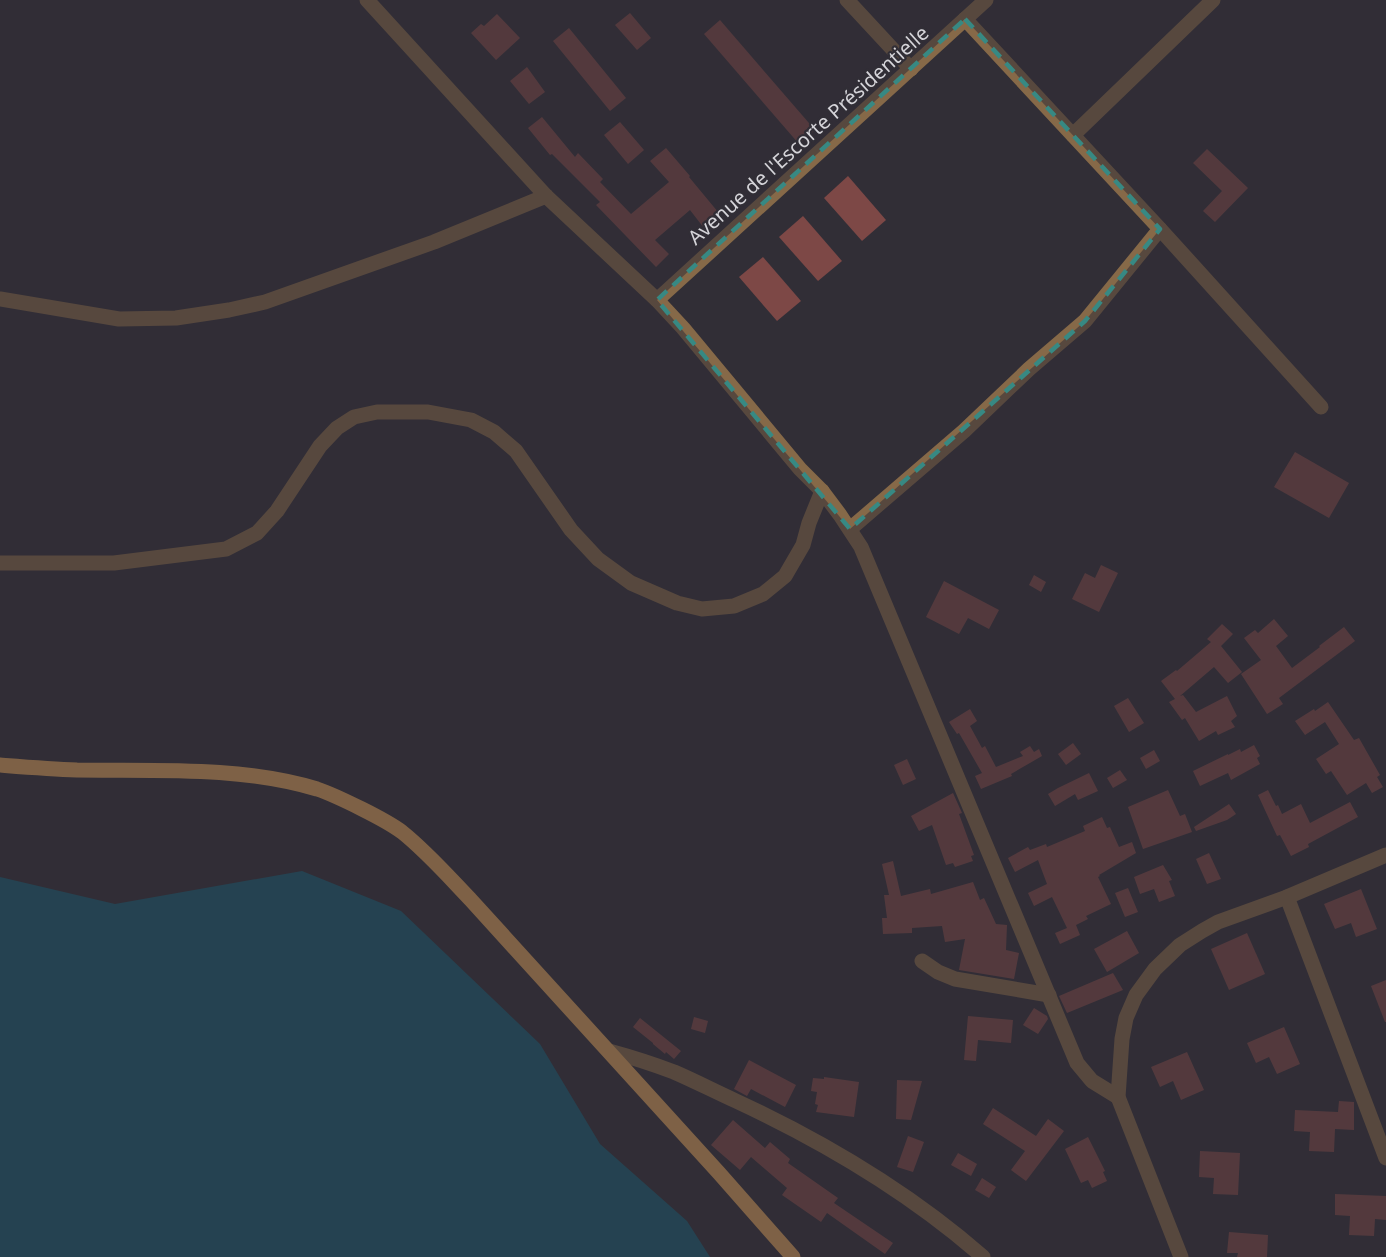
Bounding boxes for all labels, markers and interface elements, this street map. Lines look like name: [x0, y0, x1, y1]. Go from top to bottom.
street label: Avenue de l'Escorte Présidentielle: [682, 19, 934, 251]

